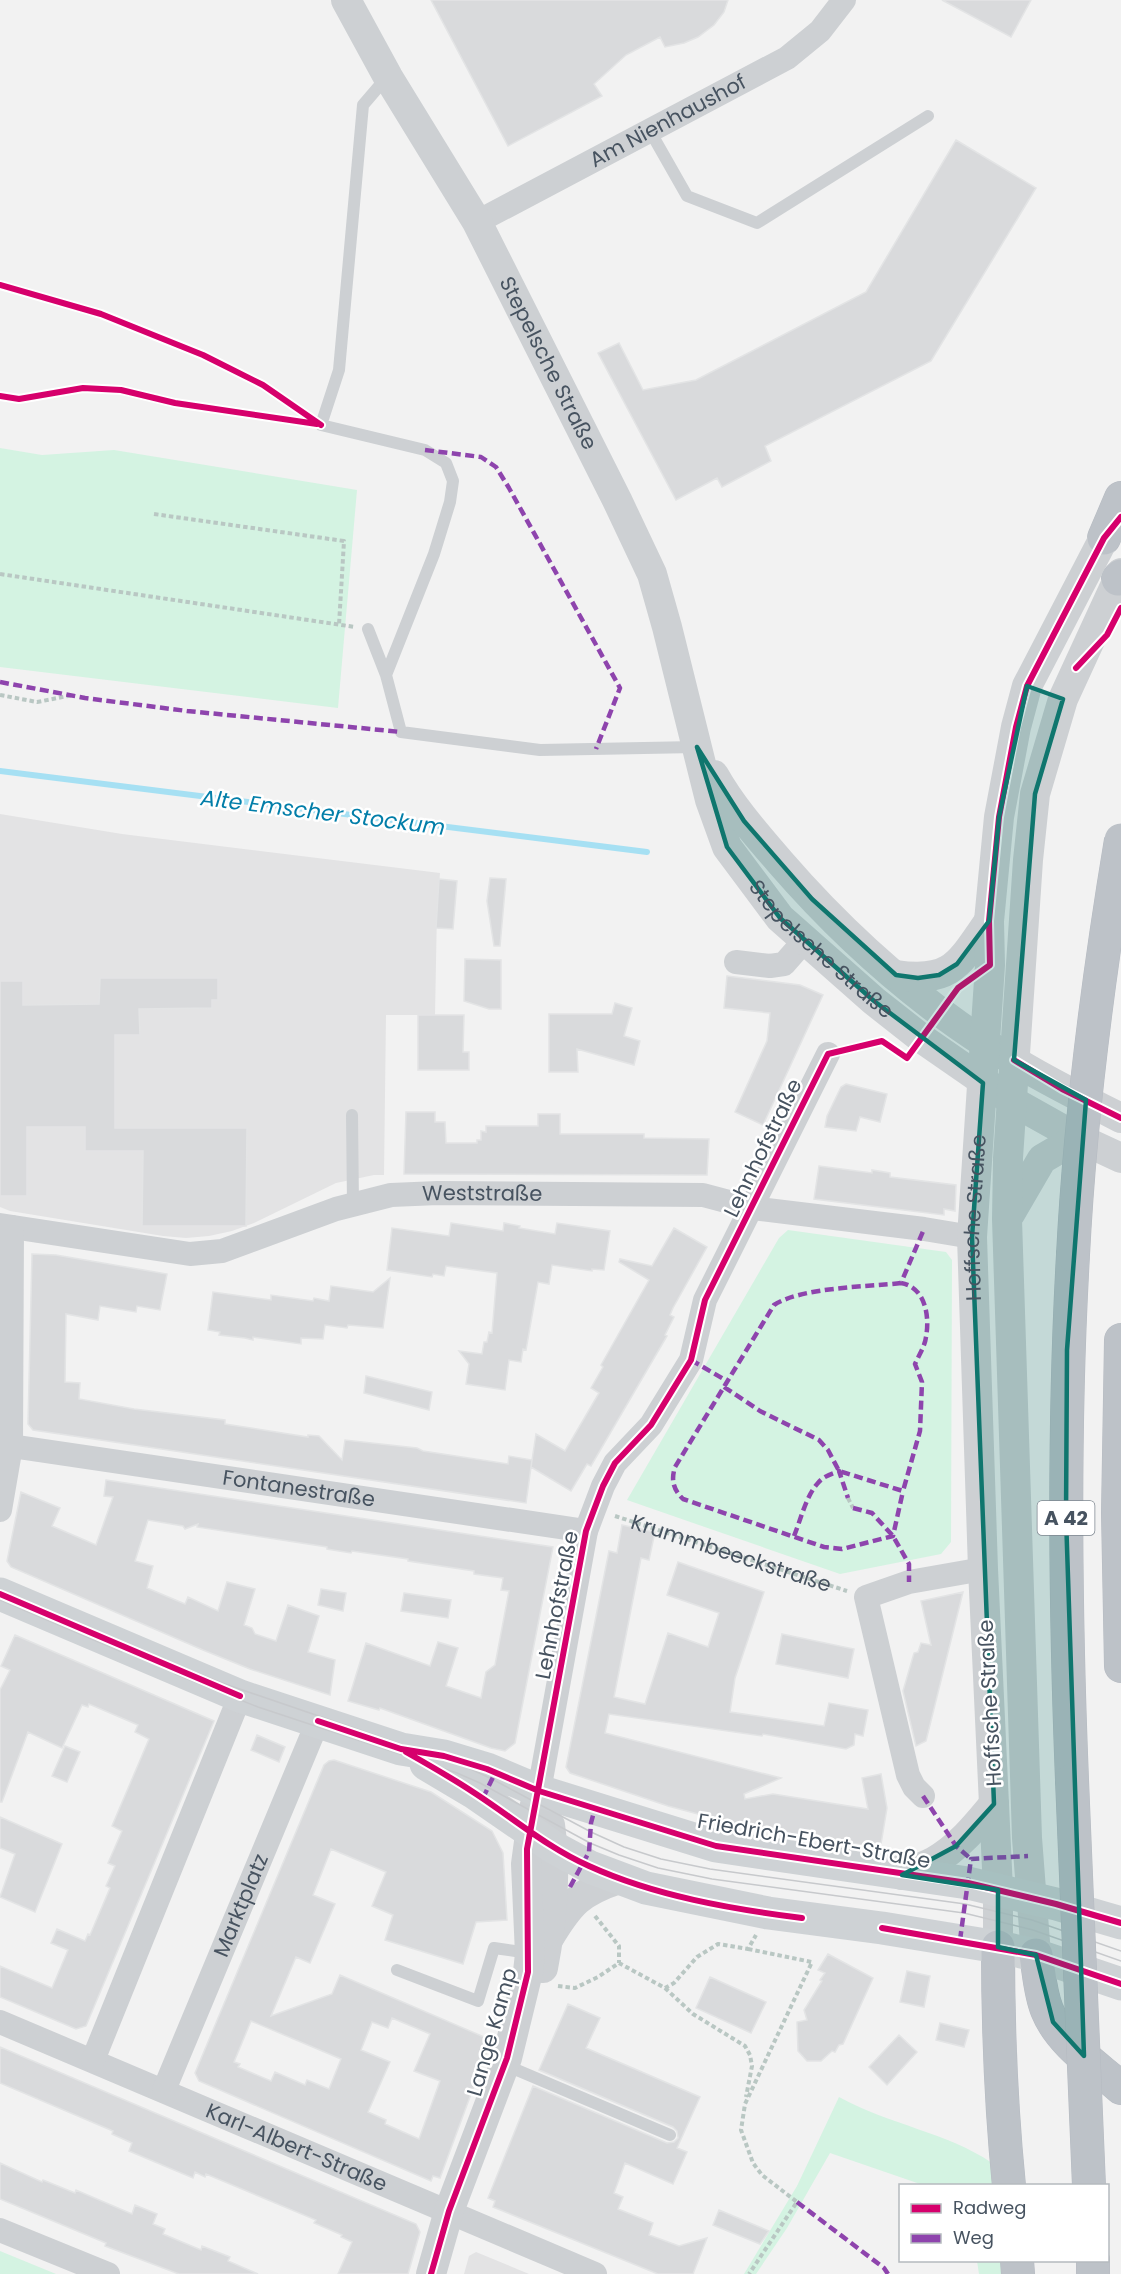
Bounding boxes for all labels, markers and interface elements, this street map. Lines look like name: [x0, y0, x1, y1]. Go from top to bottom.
street label: Am Nienhaushof: [584, 67, 751, 174]
street label: Stepelsche Straße: [493, 271, 604, 455]
water label: Alte Emscher Stockum: [198, 782, 447, 843]
street label: Stepelsche Straße: [742, 874, 900, 1025]
street label: Lehnhofstraße: [716, 1074, 809, 1222]
street label: Hoffsche Straße: [957, 1133, 993, 1302]
street label: Weststraße: [422, 1178, 543, 1208]
street label: Fontanestraße: [221, 1462, 377, 1514]
road number: A 42: [1038, 1501, 1094, 1535]
street label: Krummbeeckstraße: [627, 1507, 835, 1599]
street label: Lehnhofstraße: [528, 1528, 585, 1682]
street label: Hoffsche Straße: [971, 1619, 1008, 1787]
street label: Friedrich-Ebert-Straße: [695, 1806, 933, 1875]
street label: Marktplatz: [206, 1849, 275, 1961]
street label: Lange Kamp: [459, 1964, 524, 2099]
street label: Karl-Albert-Straße: [202, 2096, 392, 2198]
legend: [899, 2184, 1109, 2262]
text: Radweg: [953, 2195, 1026, 2220]
text: Weg: [953, 2225, 994, 2250]

